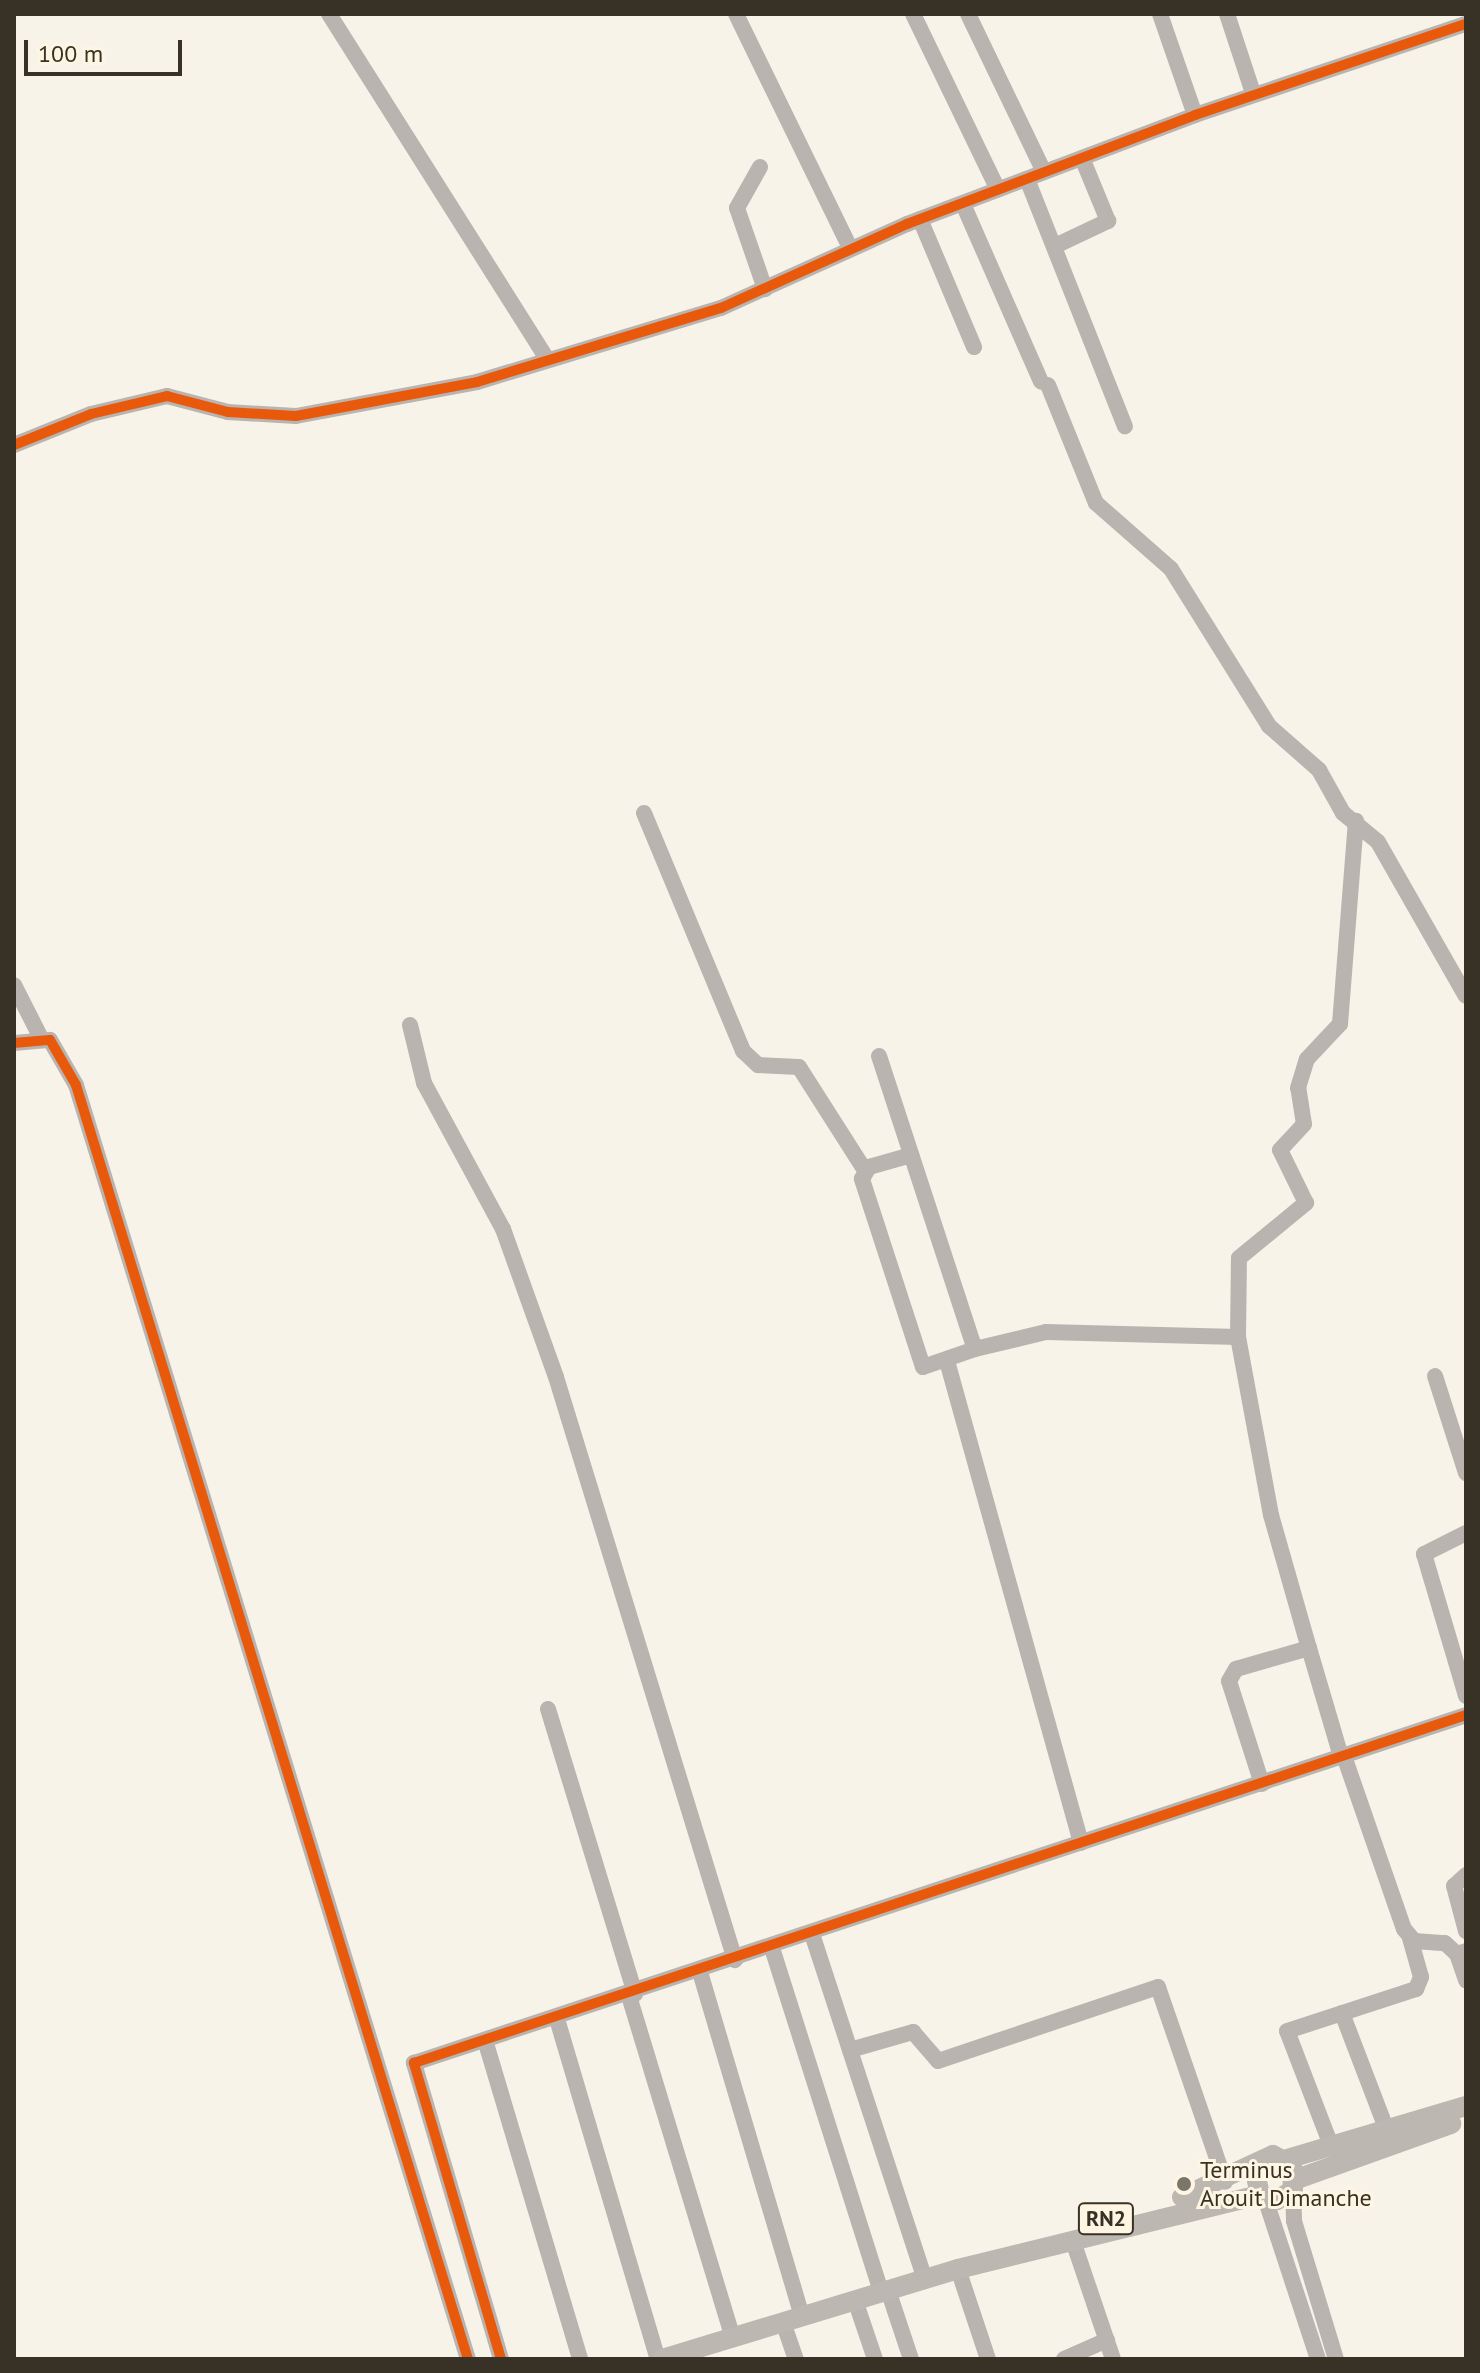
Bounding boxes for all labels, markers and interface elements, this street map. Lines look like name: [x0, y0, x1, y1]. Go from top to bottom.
scale bar: [28, 24, 186, 74]
text: 100 m: [38, 38, 103, 69]
place label: Terminus Arouit Dimanche: [1200, 2156, 1372, 2212]
marker: Terminus Arouit Dimanche: [1175, 2175, 1193, 2193]
road number: RN2: [1076, 2201, 1136, 2237]

